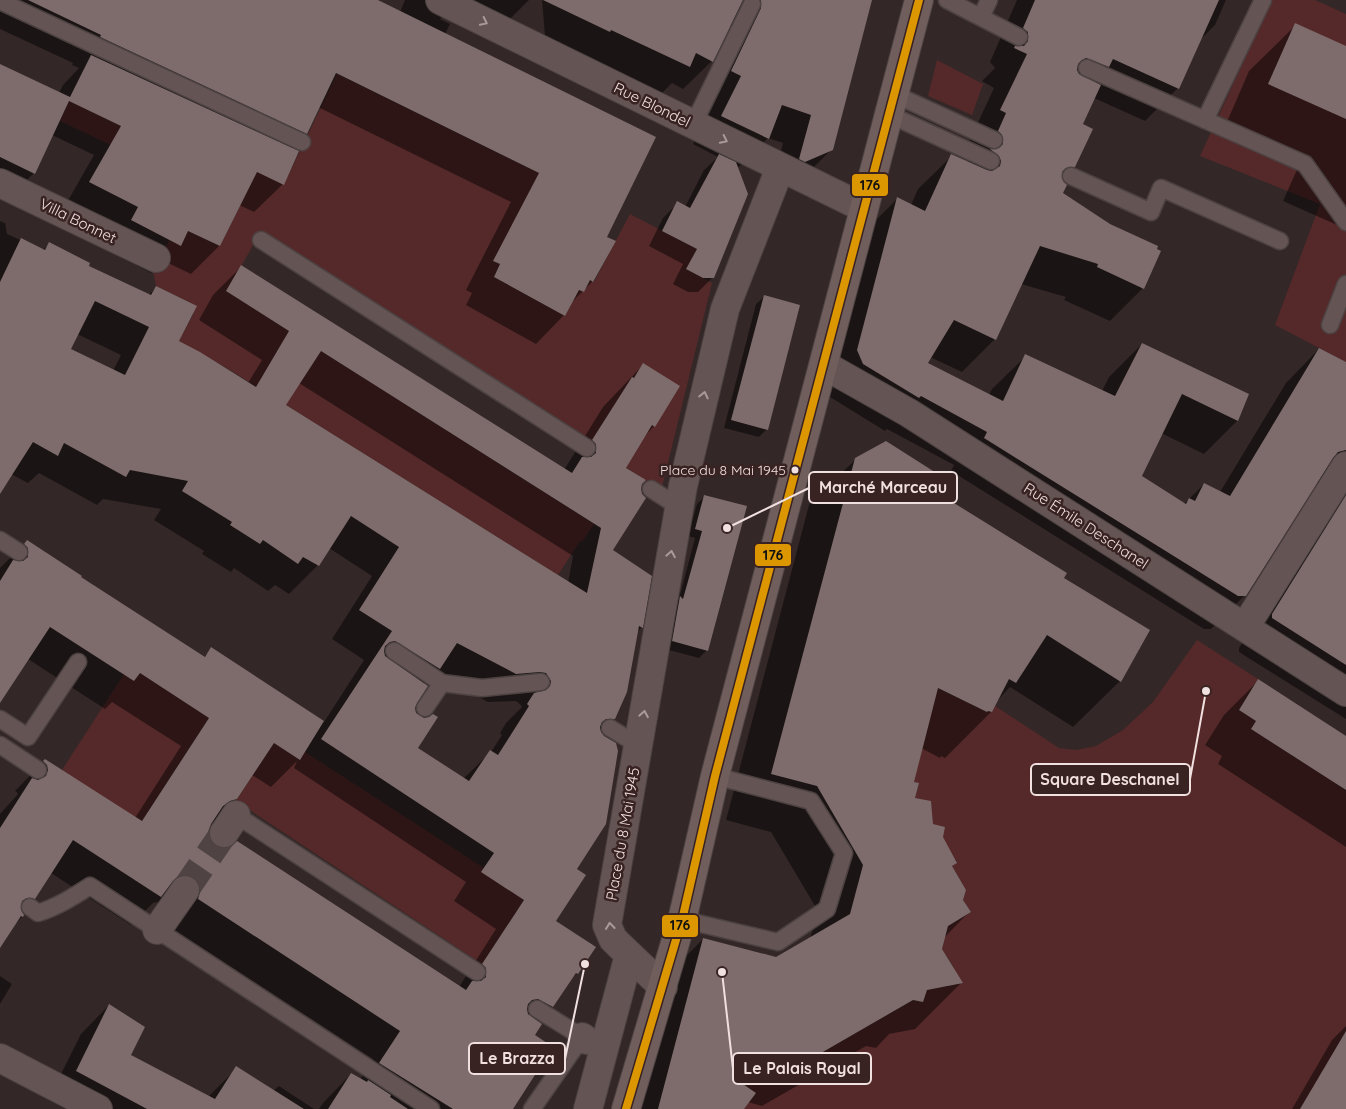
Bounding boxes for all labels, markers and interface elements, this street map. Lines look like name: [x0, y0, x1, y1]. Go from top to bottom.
one-way arrow: [479, 15, 488, 26]
street label: Rue Blondel: [611, 78, 694, 131]
one-way arrow: [718, 134, 727, 144]
line badge: 176: [851, 173, 889, 197]
text: 176: [860, 176, 880, 194]
street label: Villa Bonnet: [37, 194, 120, 247]
one-way arrow: [698, 390, 709, 399]
place label: Place du 8 Mai 1945: [660, 461, 786, 479]
marker: Place du 8 Mai 1945: [790, 465, 800, 475]
callout: Marché Marceau: [809, 472, 957, 503]
text: Marché Marceau: [819, 477, 947, 497]
street label: Rue Émile Deschanel: [1020, 478, 1152, 573]
line badge: 176: [754, 543, 792, 567]
text: 176: [763, 546, 783, 564]
one-way arrow: [665, 549, 676, 557]
one-way arrow: [638, 710, 648, 718]
callout: Square Deschanel: [1031, 764, 1190, 795]
street label: Place du 8 Mai 1945: [601, 766, 644, 902]
text: Square Deschanel: [1040, 769, 1180, 789]
line badge: 176: [661, 914, 699, 938]
text: 176: [670, 916, 690, 934]
one-way arrow: [605, 921, 616, 929]
callout: Le Brazza: [469, 1043, 565, 1074]
text: Le Brazza: [479, 1048, 555, 1068]
callout: Le Palais Royal: [733, 1053, 871, 1084]
text: Le Palais Royal: [743, 1058, 861, 1078]

